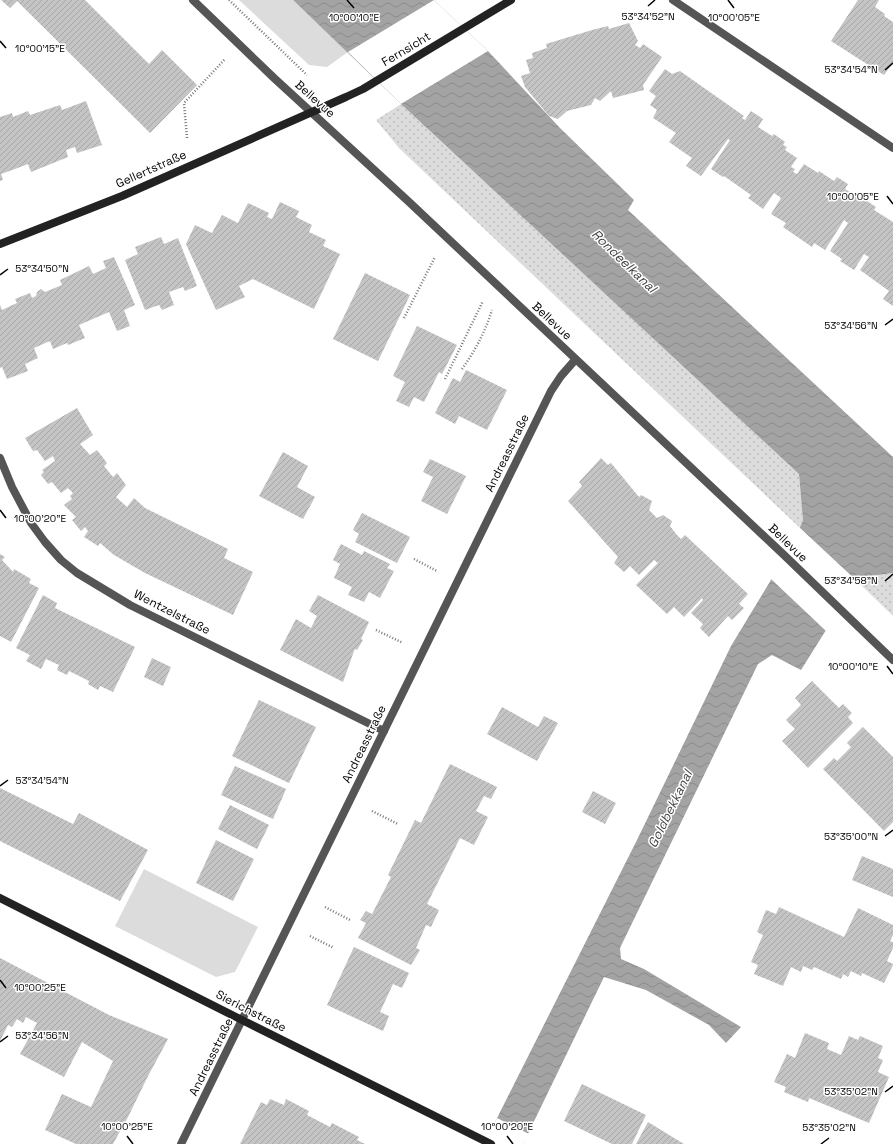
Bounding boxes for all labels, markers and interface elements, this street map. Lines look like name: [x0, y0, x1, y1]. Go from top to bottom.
text: 53°34'52"N: [621, 10, 675, 23]
text: 10°00'10"E: [329, 11, 379, 24]
text: 10°00'05"E: [708, 11, 760, 24]
street label: Fernsicht: [379, 28, 433, 70]
text: 10°00'15"E: [15, 42, 65, 55]
text: 53°34'54"N: [824, 63, 878, 76]
street label: Bellevue: [292, 77, 338, 121]
street label: Gellertstraße: [113, 146, 189, 192]
text: 10°00'05"E: [827, 190, 879, 203]
water label: Rondeelkanal: [588, 226, 661, 298]
text: 53°34'50"N: [15, 262, 69, 275]
street label: Bellevue: [529, 299, 575, 343]
text: 53°34'56"N: [824, 319, 878, 332]
street label: Andreasstraße: [481, 411, 533, 495]
text: 10°00'20"E: [14, 512, 66, 525]
street label: Bellevue: [765, 520, 811, 566]
text: 53°34'58"N: [824, 574, 878, 587]
street label: Wentzelstraße: [131, 586, 213, 638]
text: 10°00'10"E: [828, 660, 878, 673]
street label: Andreasstraße: [338, 702, 390, 786]
water label: Goldbekkanal: [644, 766, 697, 851]
text: 53°34'54"N: [15, 774, 69, 787]
text: 53°35'00"N: [824, 830, 878, 843]
text: 10°00'25"E: [14, 981, 66, 994]
street label: Sierichstraße: [213, 986, 289, 1036]
street label: Andreasstraße: [185, 1015, 237, 1099]
text: 53°34'56"N: [15, 1029, 69, 1042]
text: 53°35'02"N: [824, 1085, 878, 1098]
text: 10°00'25"E: [101, 1120, 153, 1133]
text: 10°00'20"E: [481, 1120, 533, 1133]
text: 53°35'02"N: [802, 1121, 856, 1134]

